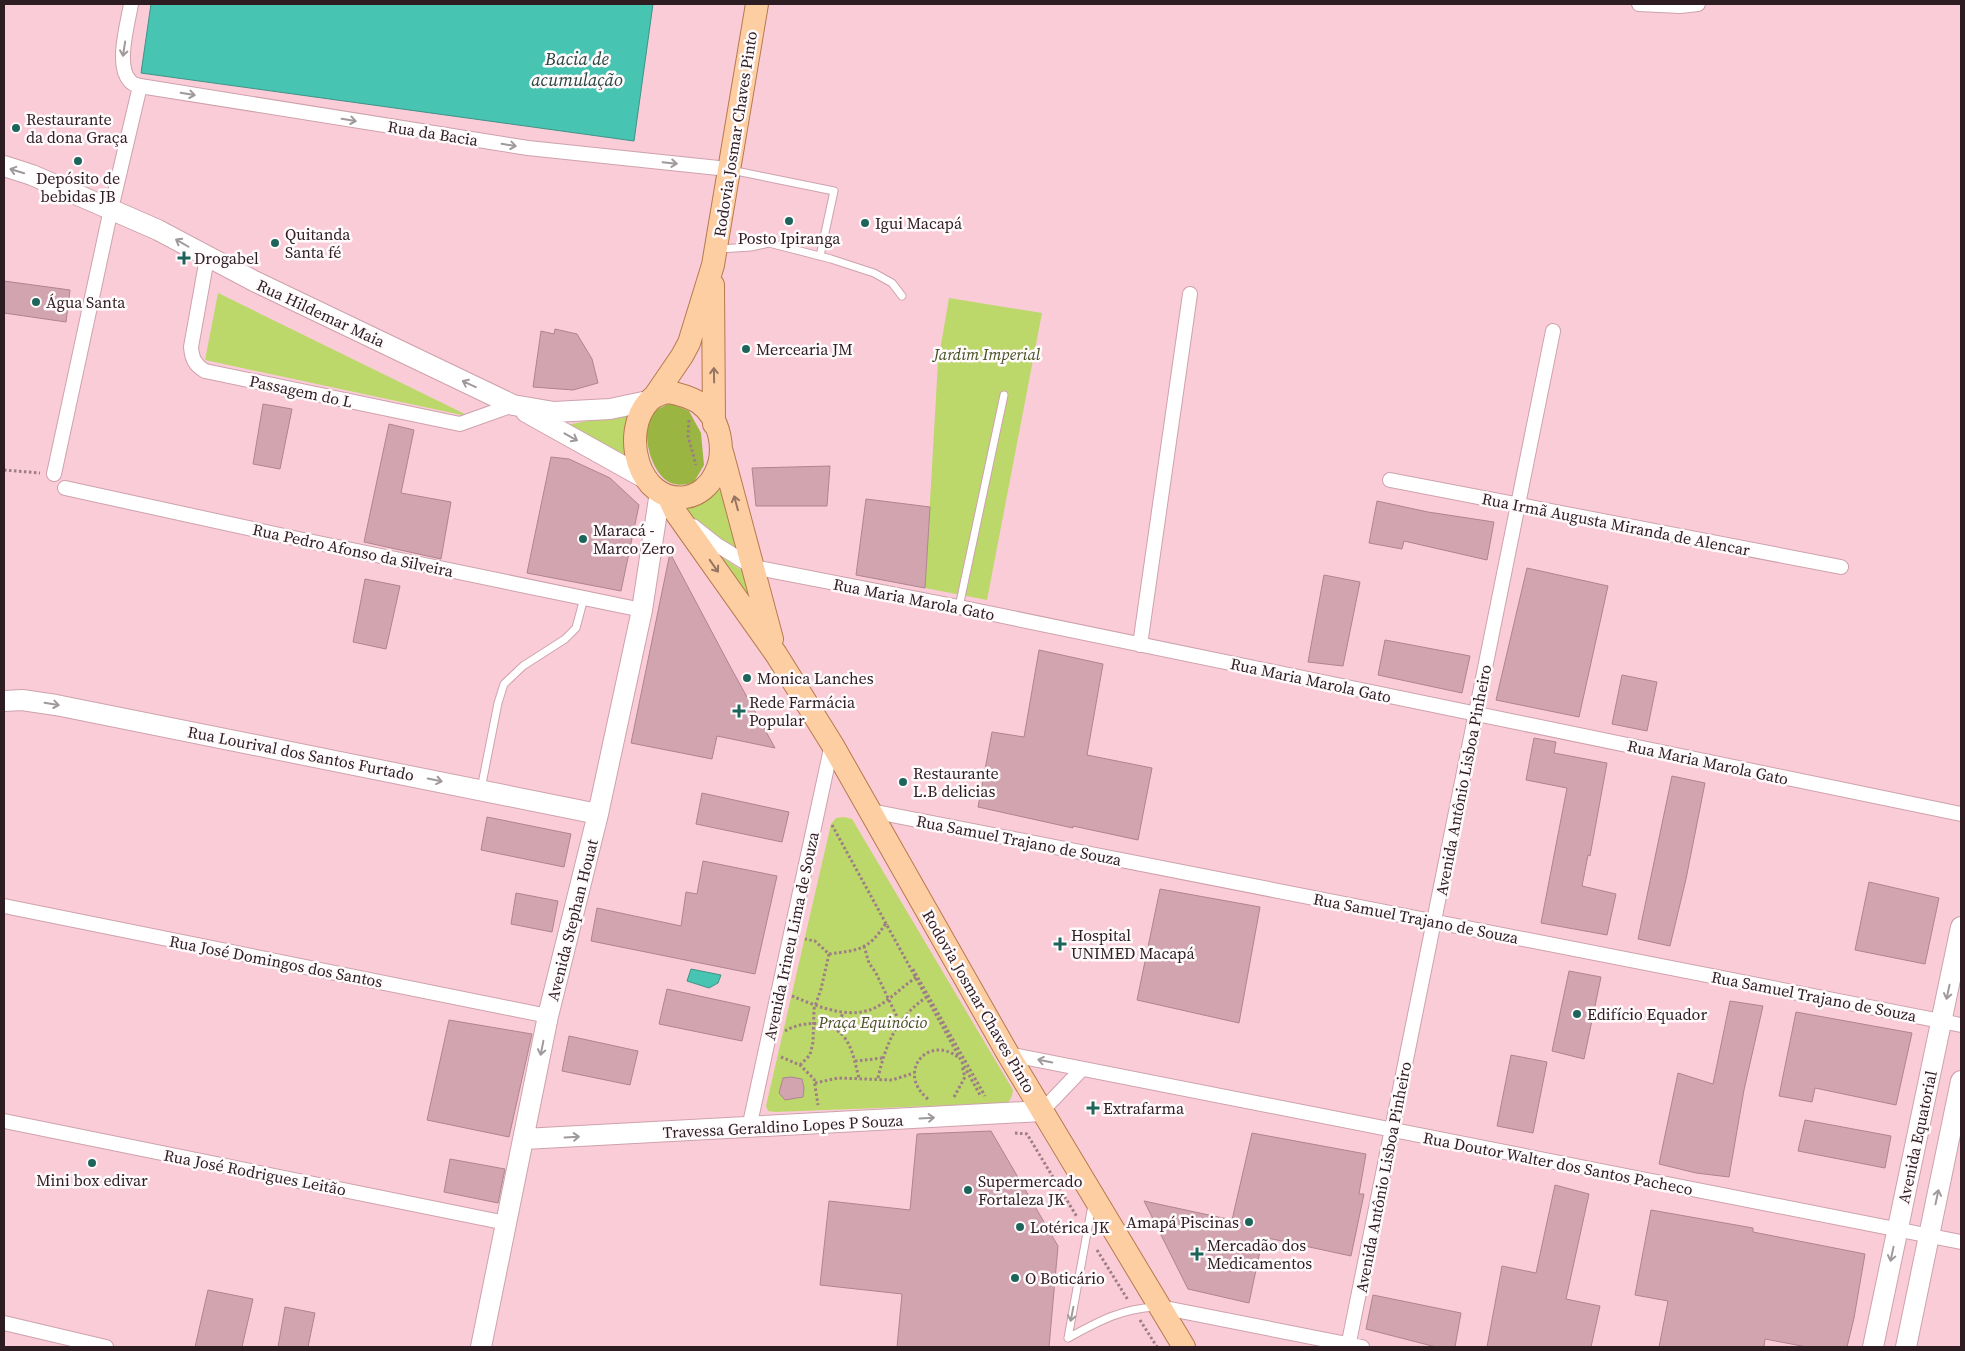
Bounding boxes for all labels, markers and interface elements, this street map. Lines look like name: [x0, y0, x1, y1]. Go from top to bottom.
street label: Rodovia Josmar Chaves Pinto: [708, 29, 762, 238]
one-way arrow: [119, 41, 129, 57]
water label: Bacia de acumulação: [531, 46, 623, 92]
one-way arrow: [180, 89, 196, 99]
place label: Restaurante da dona Graça: [26, 108, 129, 148]
one-way arrow: [340, 115, 356, 125]
street label: Rua da Bacia: [386, 115, 481, 151]
marker: Restaurante da dona Graça: [10, 122, 22, 134]
one-way arrow: [501, 141, 517, 151]
marker: Depósito de bebidas JB: [72, 155, 84, 167]
one-way arrow: [662, 158, 678, 168]
one-way arrow: [10, 165, 26, 175]
place label: Depósito de bebidas JB: [36, 167, 120, 207]
place label: Igui Macapá: [875, 212, 963, 234]
marker: Posto Ipiranga: [783, 215, 795, 227]
marker: Igui Macapá: [859, 217, 871, 229]
place label: Quitanda Santa fé: [285, 223, 351, 263]
place label: Posto Ipiranga: [738, 227, 841, 249]
marker: Quitanda Santa fé: [269, 237, 281, 249]
one-way arrow: [175, 238, 190, 247]
place label: Drogabel: [194, 247, 259, 269]
marker: Drogabel: [178, 252, 190, 264]
street label: Rua Hildemar Maia: [253, 274, 389, 353]
place label: Água Santa: [46, 291, 126, 313]
marker: Água Santa: [30, 296, 42, 308]
place label: Mercearia JM: [756, 338, 853, 360]
marker: Mercearia JM: [740, 343, 752, 355]
park label: Jardim Imperial: [932, 343, 1041, 365]
one-way arrow: [709, 367, 719, 384]
street label: Passagem do L: [247, 369, 355, 413]
one-way arrow: [462, 379, 477, 388]
one-way arrow: [563, 433, 578, 443]
street label: Rua Irmã Augusta Miranda de Alencar: [1480, 487, 1752, 561]
one-way arrow: [730, 496, 740, 512]
street label: Rua Pedro Afonso da Silveira: [251, 518, 456, 582]
place label: Maracá - Marco Zero: [593, 519, 675, 559]
marker: Maracá - Marco Zero: [577, 533, 589, 545]
one-way arrow: [709, 559, 719, 573]
street label: Rua Maria Marola Gato: [831, 573, 997, 625]
street label: Rua Maria Marola Gato: [1229, 652, 1394, 708]
street label: Avenida Antônio Lisboa Pinheiro: [1430, 662, 1496, 897]
place label: Monica Lanches: [757, 667, 874, 689]
marker: Monica Lanches: [741, 672, 753, 684]
place label: Rede Farmácia Popular: [749, 691, 856, 731]
one-way arrow: [44, 700, 60, 710]
marker: Rede Farmácia Popular: [733, 705, 745, 717]
street label: Rua Lourival dos Santos Furtado: [186, 720, 416, 786]
street label: Rua Maria Marola Gato: [1626, 734, 1791, 790]
place label: Restaurante L.B delicias: [913, 762, 999, 802]
one-way arrow: [426, 776, 442, 785]
marker: Restaurante L.B delicias: [897, 776, 909, 788]
street label: Rua Samuel Trajano de Souza: [915, 809, 1124, 871]
street label: Avenida Irineu Lima de Souza: [758, 829, 824, 1042]
street label: Avenida Stephan Houat: [541, 836, 603, 1003]
street label: Rua Samuel Trajano de Souza: [1312, 887, 1521, 949]
street label: Rodovia Josmar Chaves Pinto: [917, 905, 1041, 1097]
place label: Hospital UNIMED Macapá: [1071, 924, 1195, 964]
street label: Rua José Domingos dos Santos: [168, 930, 384, 992]
marker: Hospital UNIMED Macapá: [1053, 937, 1067, 951]
street label: Rua Samuel Trajano de Souza: [1710, 965, 1919, 1027]
one-way arrow: [1942, 984, 1952, 1000]
place label: Edifício Equador: [1587, 1003, 1707, 1025]
marker: Edifício Equador: [1571, 1008, 1583, 1020]
park label: Praça Equinócio: [818, 1011, 928, 1033]
one-way arrow: [537, 1040, 546, 1056]
one-way arrow: [1038, 1056, 1054, 1065]
street label: Avenida Antônio Lisboa Pinheiro: [1350, 1059, 1416, 1294]
street label: Avenida Equatorial: [1892, 1068, 1942, 1205]
place label: Extrafarma: [1103, 1097, 1185, 1119]
marker: Extrafarma: [1087, 1102, 1099, 1114]
street label: Travessa Geraldino Lopes P Souza: [662, 1109, 905, 1143]
one-way arrow: [919, 1114, 935, 1123]
street label: Rua Doutor Walter dos Santos Pacheco: [1421, 1126, 1695, 1200]
one-way arrow: [564, 1132, 580, 1141]
street label: Rua José Rodrigues Leitão: [162, 1144, 348, 1201]
marker: Mini box edivar: [86, 1157, 98, 1169]
place label: Mini box edivar: [36, 1169, 148, 1191]
place label: Supermercado Fortaleza JK: [978, 1170, 1083, 1210]
marker: Supermercado Fortaleza JK: [962, 1184, 974, 1196]
one-way arrow: [1933, 1189, 1942, 1205]
place label: Amapá Piscinas: [1126, 1211, 1239, 1233]
place label: Lotérica JK: [1030, 1216, 1110, 1238]
marker: Amapá Piscinas: [1243, 1216, 1255, 1228]
marker: Lotérica JK: [1014, 1221, 1026, 1233]
place label: Mercadão dos Medicamentos: [1207, 1234, 1312, 1274]
one-way arrow: [1887, 1245, 1897, 1261]
marker: Mercadão dos Medicamentos: [1191, 1248, 1203, 1260]
place label: O Boticário: [1025, 1267, 1105, 1289]
marker: O Boticário: [1009, 1272, 1021, 1284]
one-way arrow: [1067, 1306, 1077, 1322]

